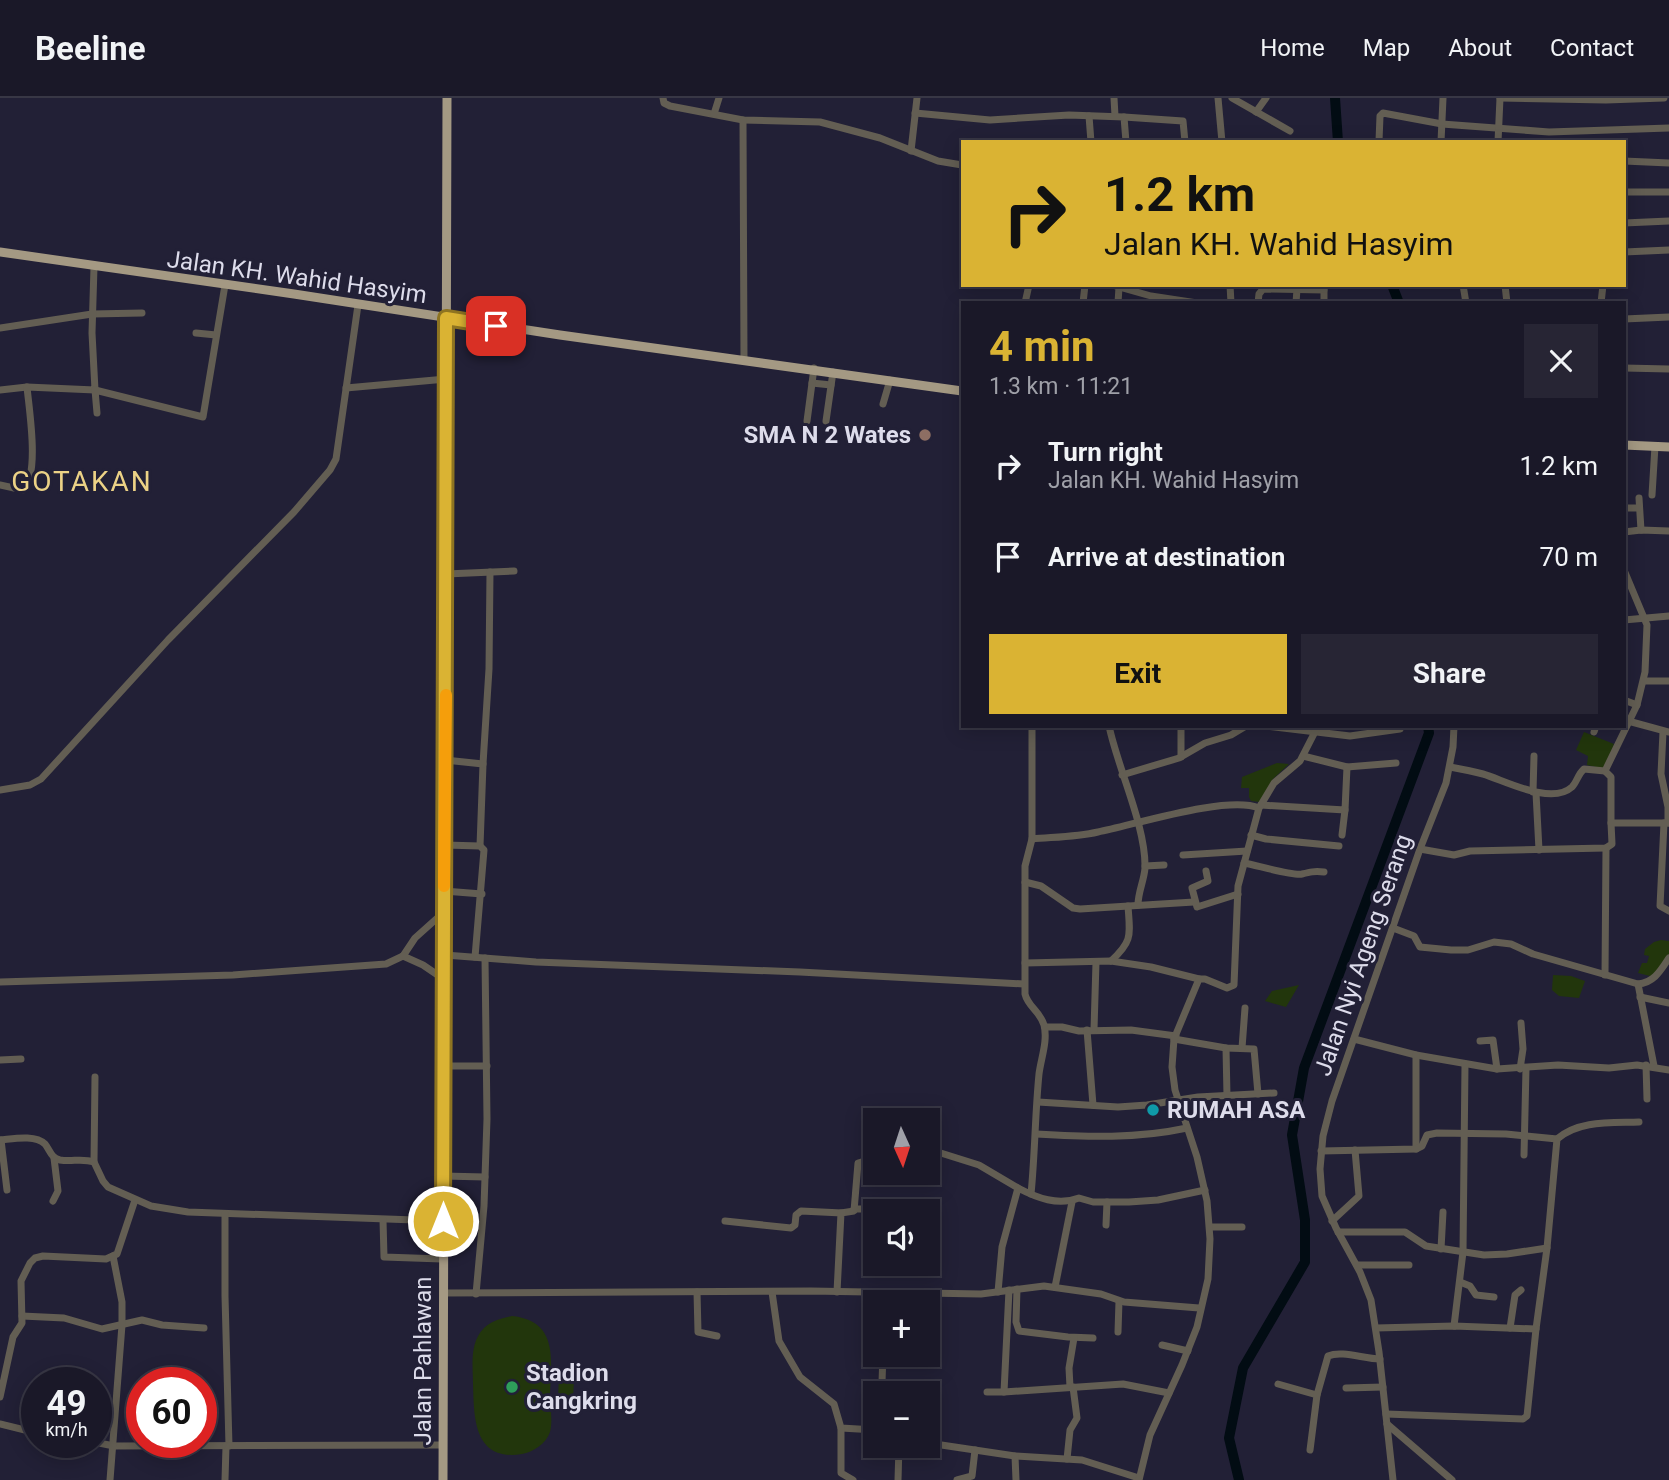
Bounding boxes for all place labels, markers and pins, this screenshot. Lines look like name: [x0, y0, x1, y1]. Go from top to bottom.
pin: [466, 296, 526, 356]
place label: SMA N 2 Wates: [743, 421, 911, 449]
marker: SMA N 2 Wates: [917, 427, 933, 443]
place label: RUMAH ASA: [1167, 1096, 1306, 1124]
marker: RUMAH ASA: [1145, 1102, 1161, 1118]
place label: Stadion Cangkring: [526, 1359, 637, 1415]
marker: Stadion Cangkring: [504, 1379, 520, 1395]

